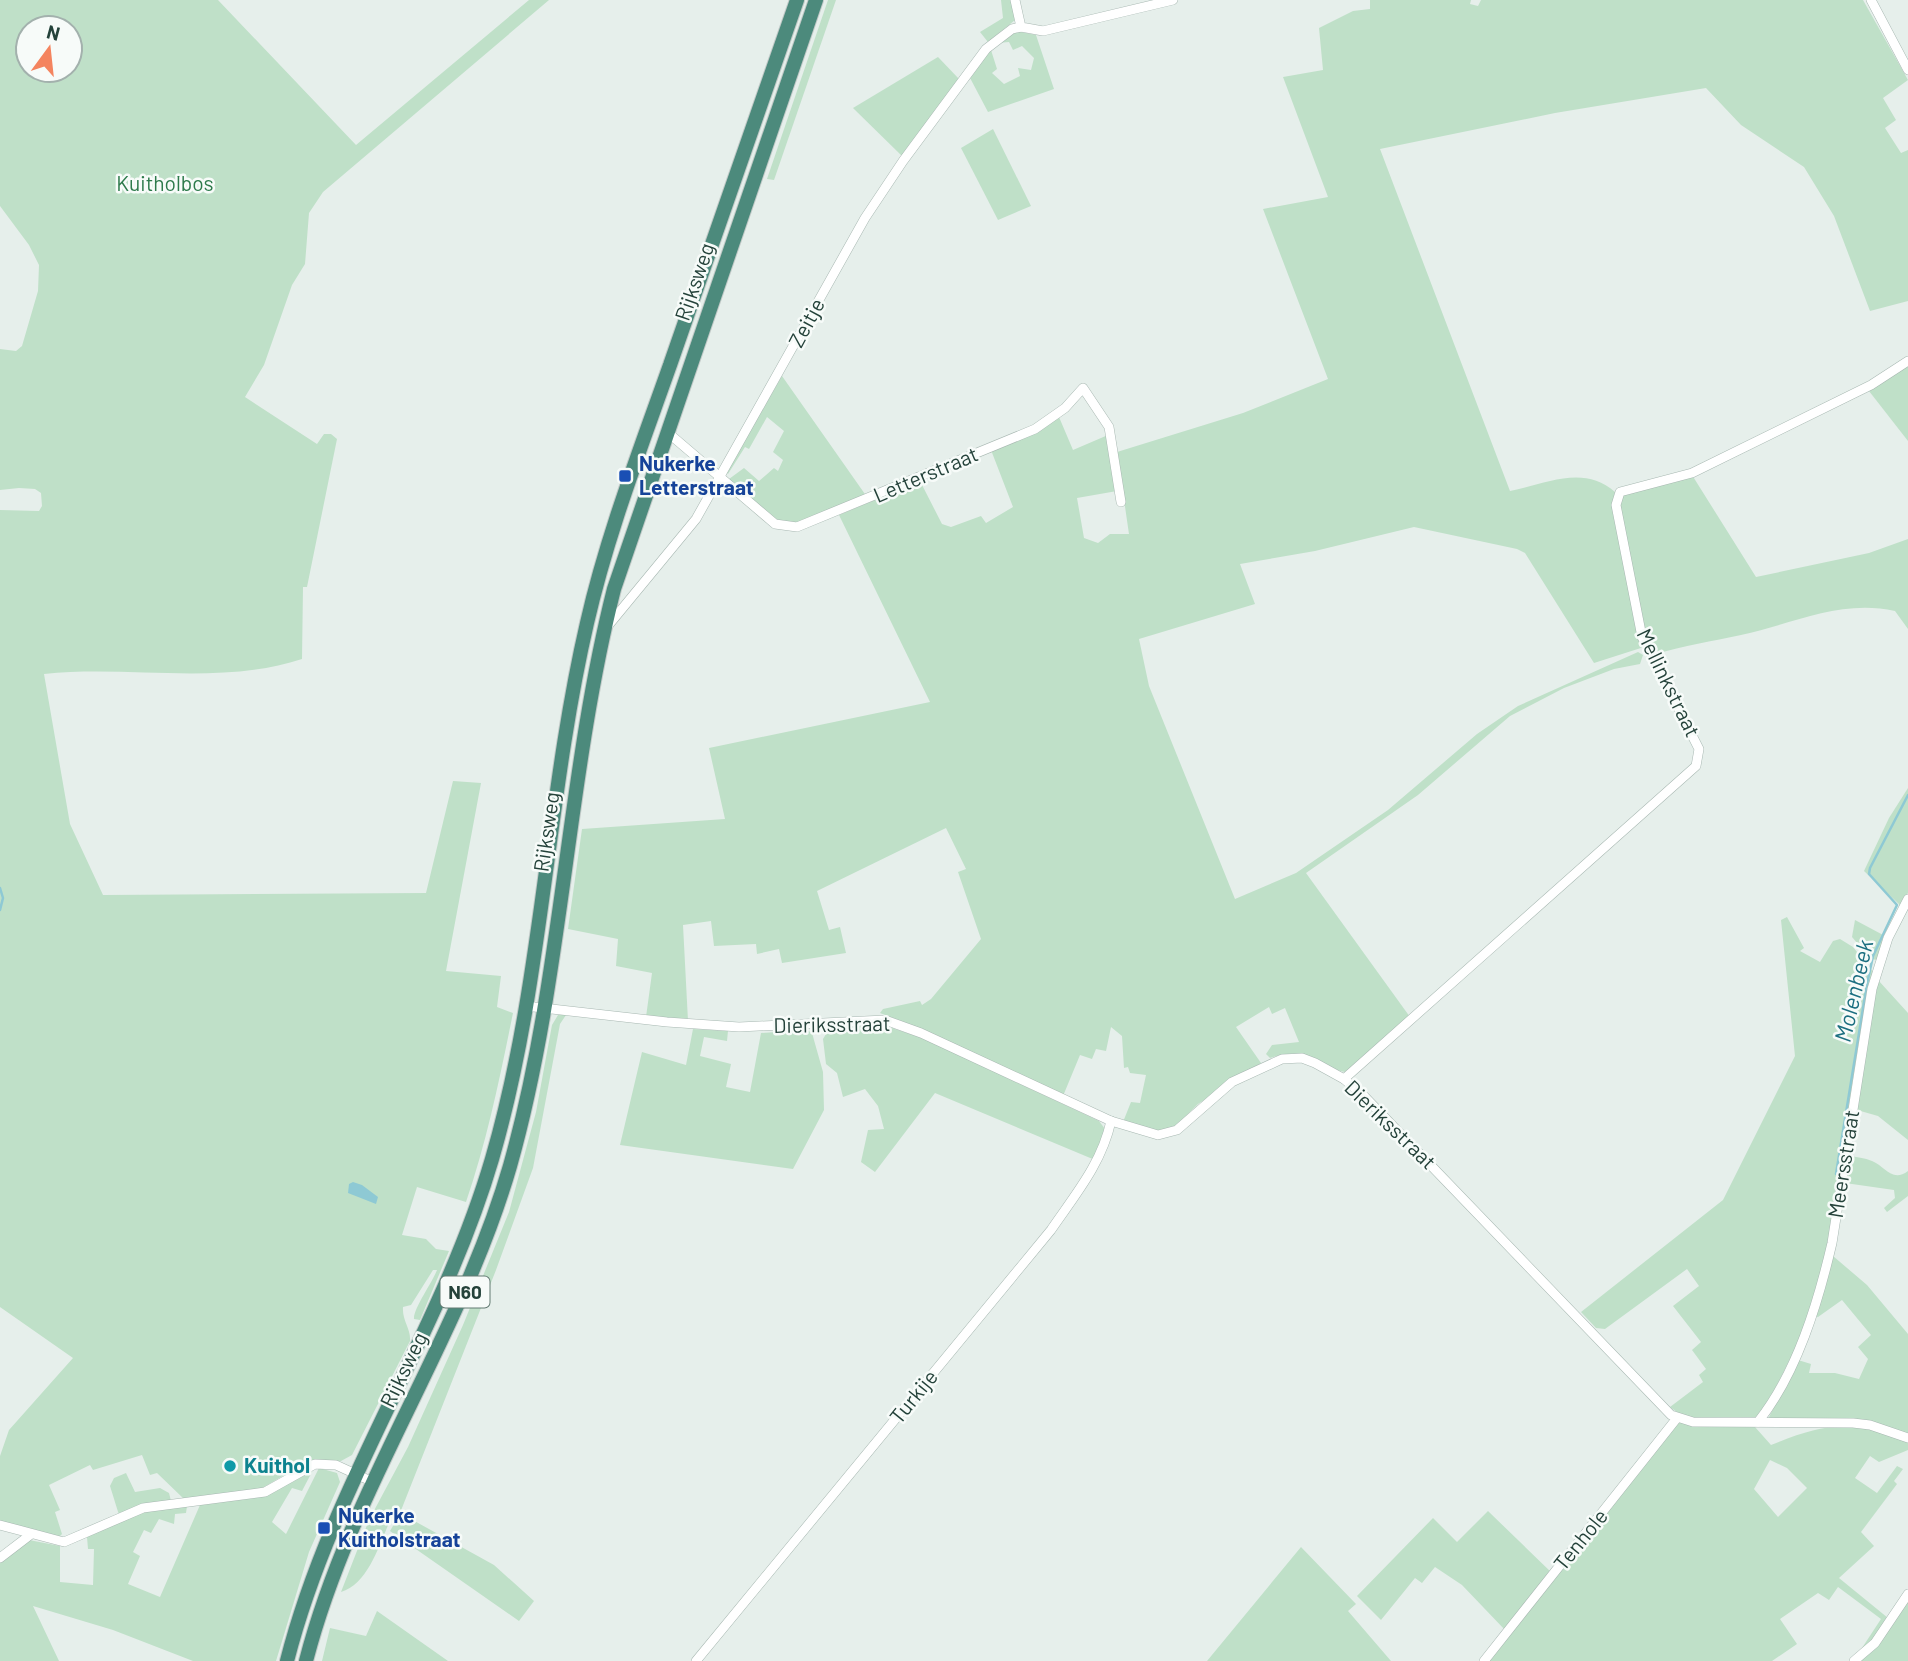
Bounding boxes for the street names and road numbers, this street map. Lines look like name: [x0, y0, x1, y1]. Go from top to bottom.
street label: Rijksweg: [669, 239, 718, 324]
street label: Zeitje: [782, 293, 829, 351]
street label: Letterstraat: [869, 440, 981, 507]
street label: Mellinkstraat: [1632, 624, 1706, 741]
street label: Rijksweg: [528, 790, 563, 873]
street label: Dieriksstraat: [773, 1010, 891, 1037]
street label: Dieriksstraat: [1340, 1074, 1442, 1174]
street label: Meersstraat: [1822, 1108, 1863, 1220]
road number: N60: [440, 1276, 490, 1308]
street label: Rijksweg: [374, 1328, 432, 1411]
street label: Turkije: [884, 1364, 942, 1428]
street label: Tenhole: [1548, 1503, 1612, 1575]

